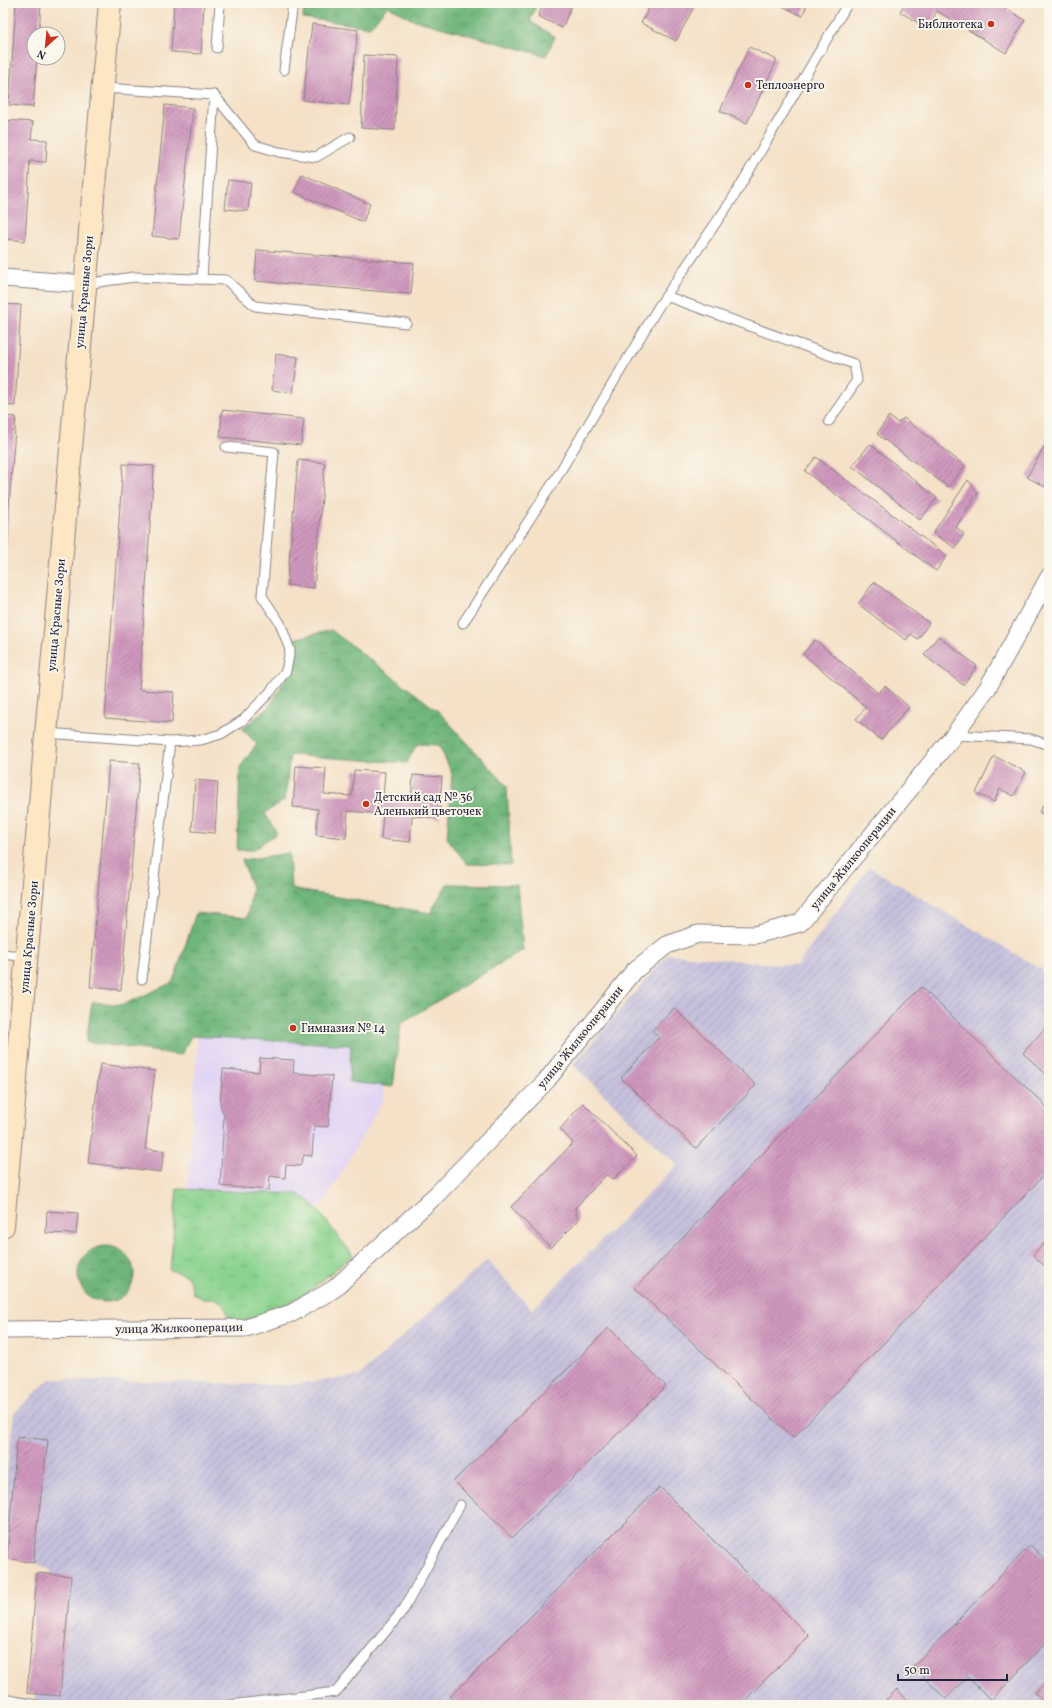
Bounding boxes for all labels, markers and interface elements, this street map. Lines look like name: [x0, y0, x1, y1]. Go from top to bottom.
place label: Библиотека: [918, 17, 983, 33]
marker: Библиотека: [986, 19, 996, 29]
north arrow: [26, 26, 66, 66]
text: N: [35, 45, 49, 62]
place label: Теплоэнерго: [756, 78, 825, 94]
marker: Теплоэнерго: [743, 80, 753, 90]
street label: улица Красные Зори: [72, 235, 98, 349]
street label: улица Красные Зори: [44, 558, 70, 672]
place label: Детский сад № 36 Аленький цветочек: [374, 790, 482, 820]
marker: Детский сад № 36 Аленький цветочек: [361, 799, 371, 809]
street label: улица Жилкооперации: [807, 804, 900, 913]
street label: улица Красные Зори: [17, 880, 43, 994]
street label: улица Жилкооперации: [534, 983, 627, 1092]
place label: Гимназия № 14: [301, 1021, 385, 1037]
marker: Гимназия № 14: [288, 1023, 298, 1033]
street label: улица Жилкооперации: [115, 1320, 243, 1338]
scale bar: [898, 1656, 1007, 1682]
text: 50 m: [904, 1663, 930, 1679]

